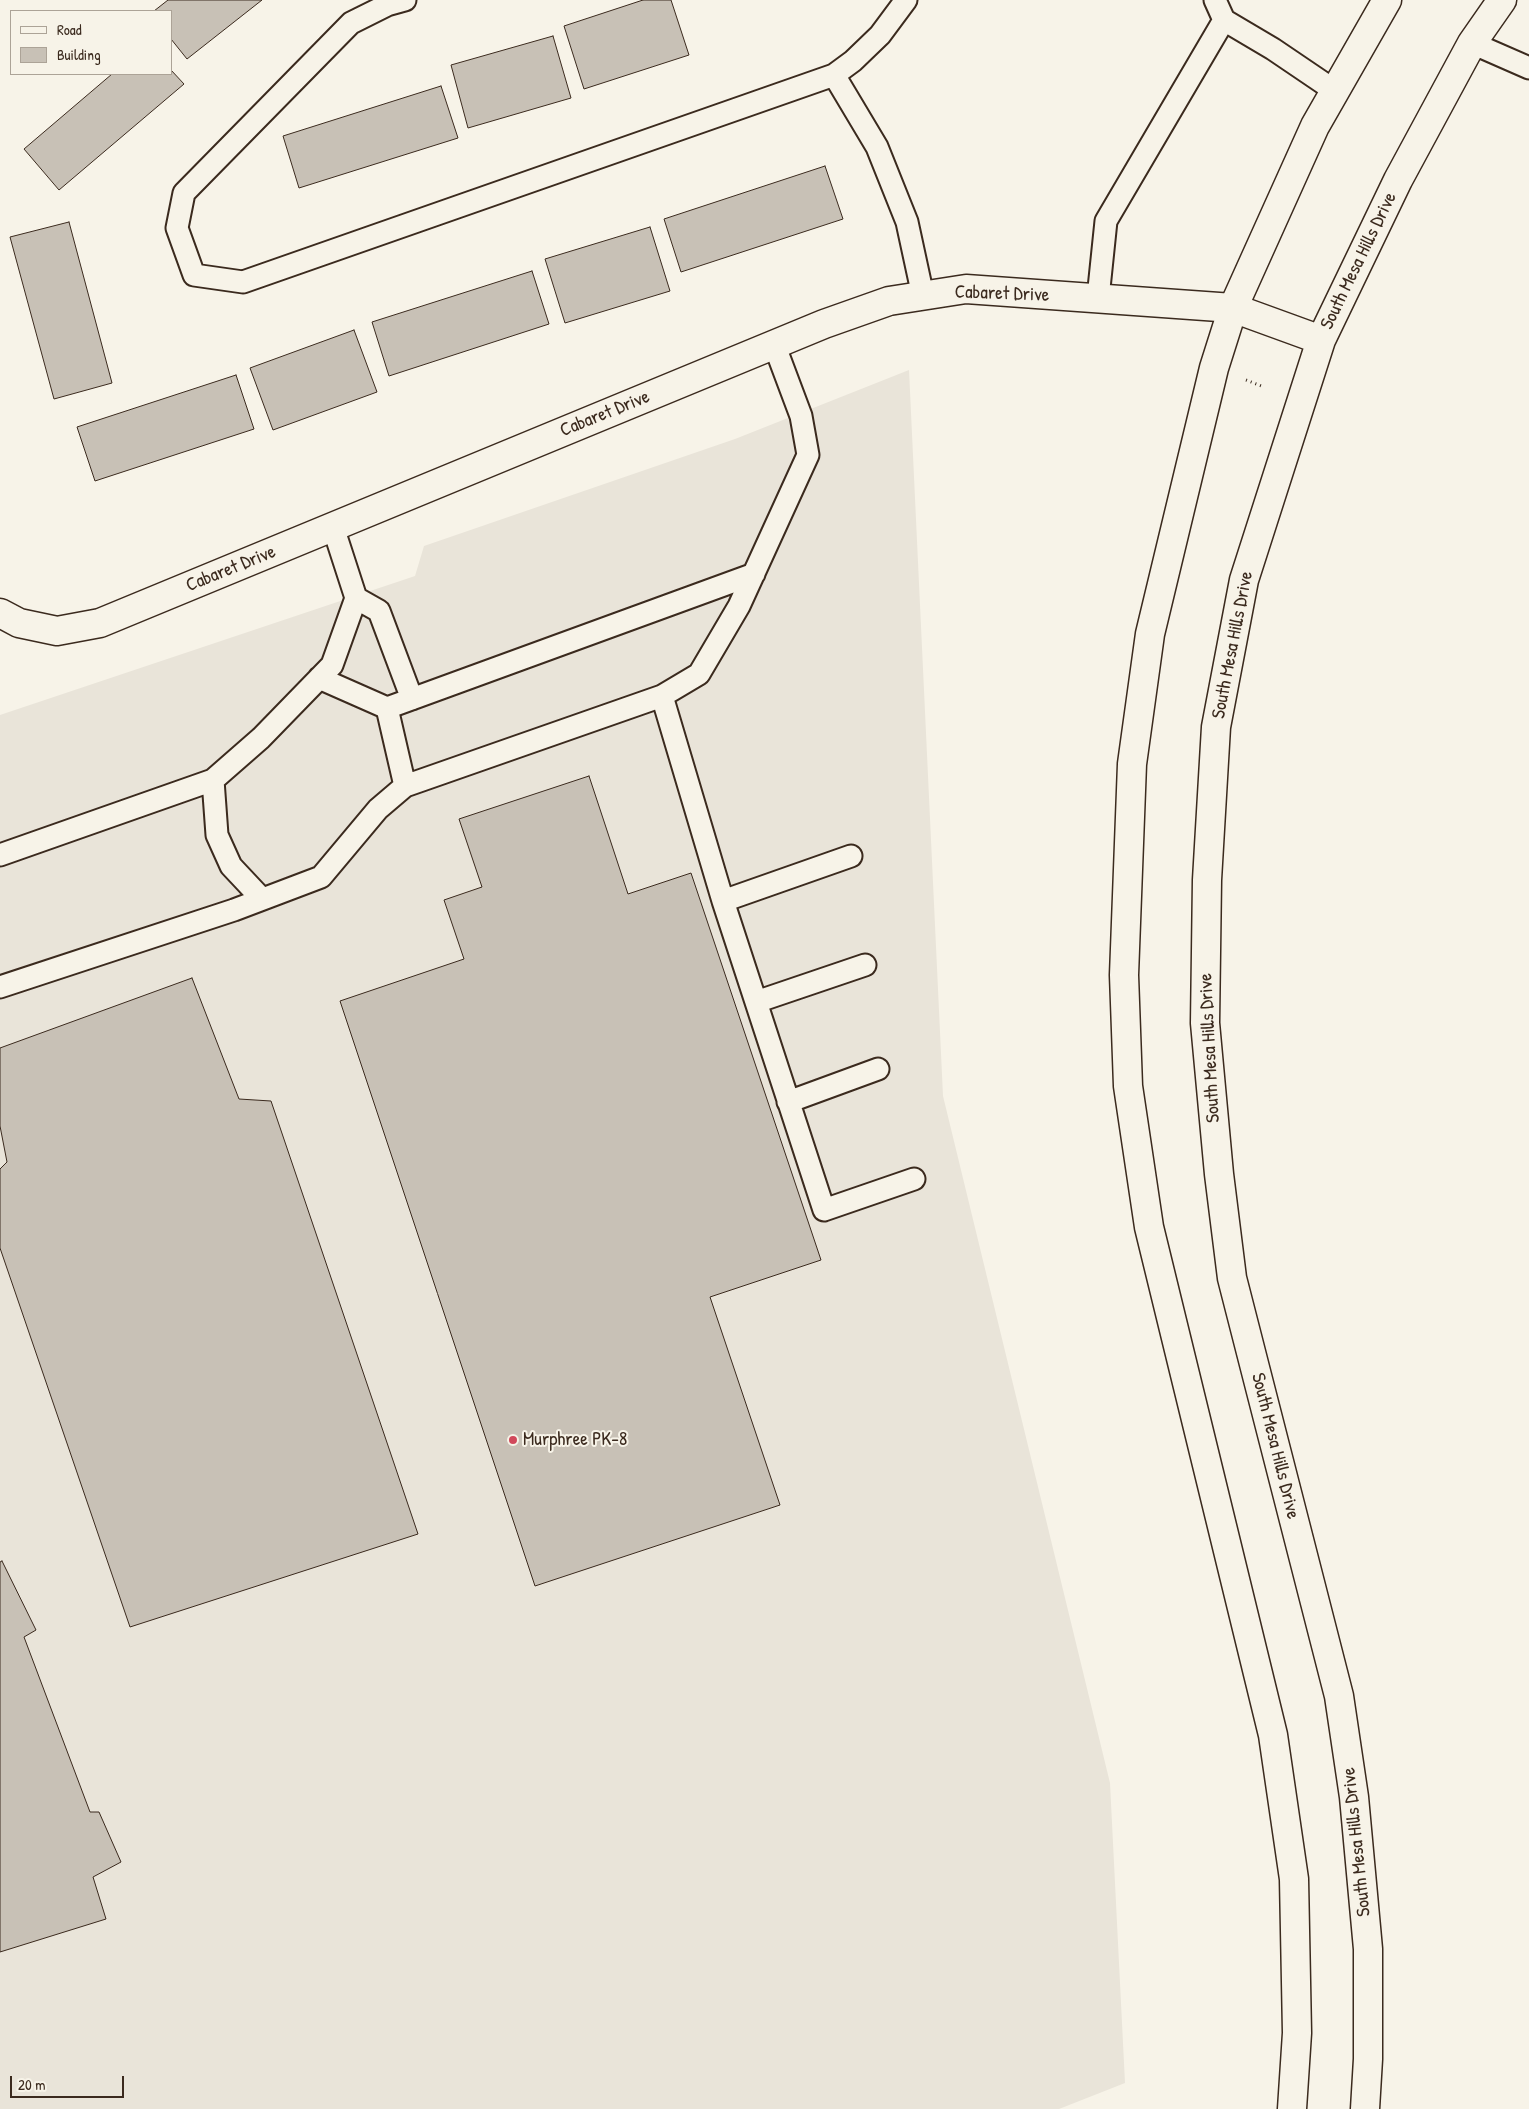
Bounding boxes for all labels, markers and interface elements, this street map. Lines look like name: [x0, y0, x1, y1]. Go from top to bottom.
legend: [10, 10, 172, 75]
text: Road: [57, 19, 82, 40]
text: Building: [57, 44, 101, 65]
street label: South Mesa Hills Drive: [1316, 189, 1402, 333]
street label: Cabaret Drive: [954, 281, 1050, 307]
street label: Cabaret Drive: [557, 386, 653, 442]
street label: Cabaret Drive: [183, 541, 279, 597]
street label: South Mesa Hills Drive: [1208, 569, 1258, 721]
street label: South Mesa Hills Drive: [1195, 973, 1225, 1123]
street label: South Mesa Hills Drive: [1246, 1371, 1304, 1521]
place label: Murphree PK-8: [523, 1429, 627, 1451]
marker: Murphree PK-8: [507, 1434, 519, 1446]
street label: South Mesa Hills Drive: [1338, 1766, 1376, 1918]
scale bar: [12, 2066, 126, 2098]
text: 20 m: [18, 2074, 45, 2095]

